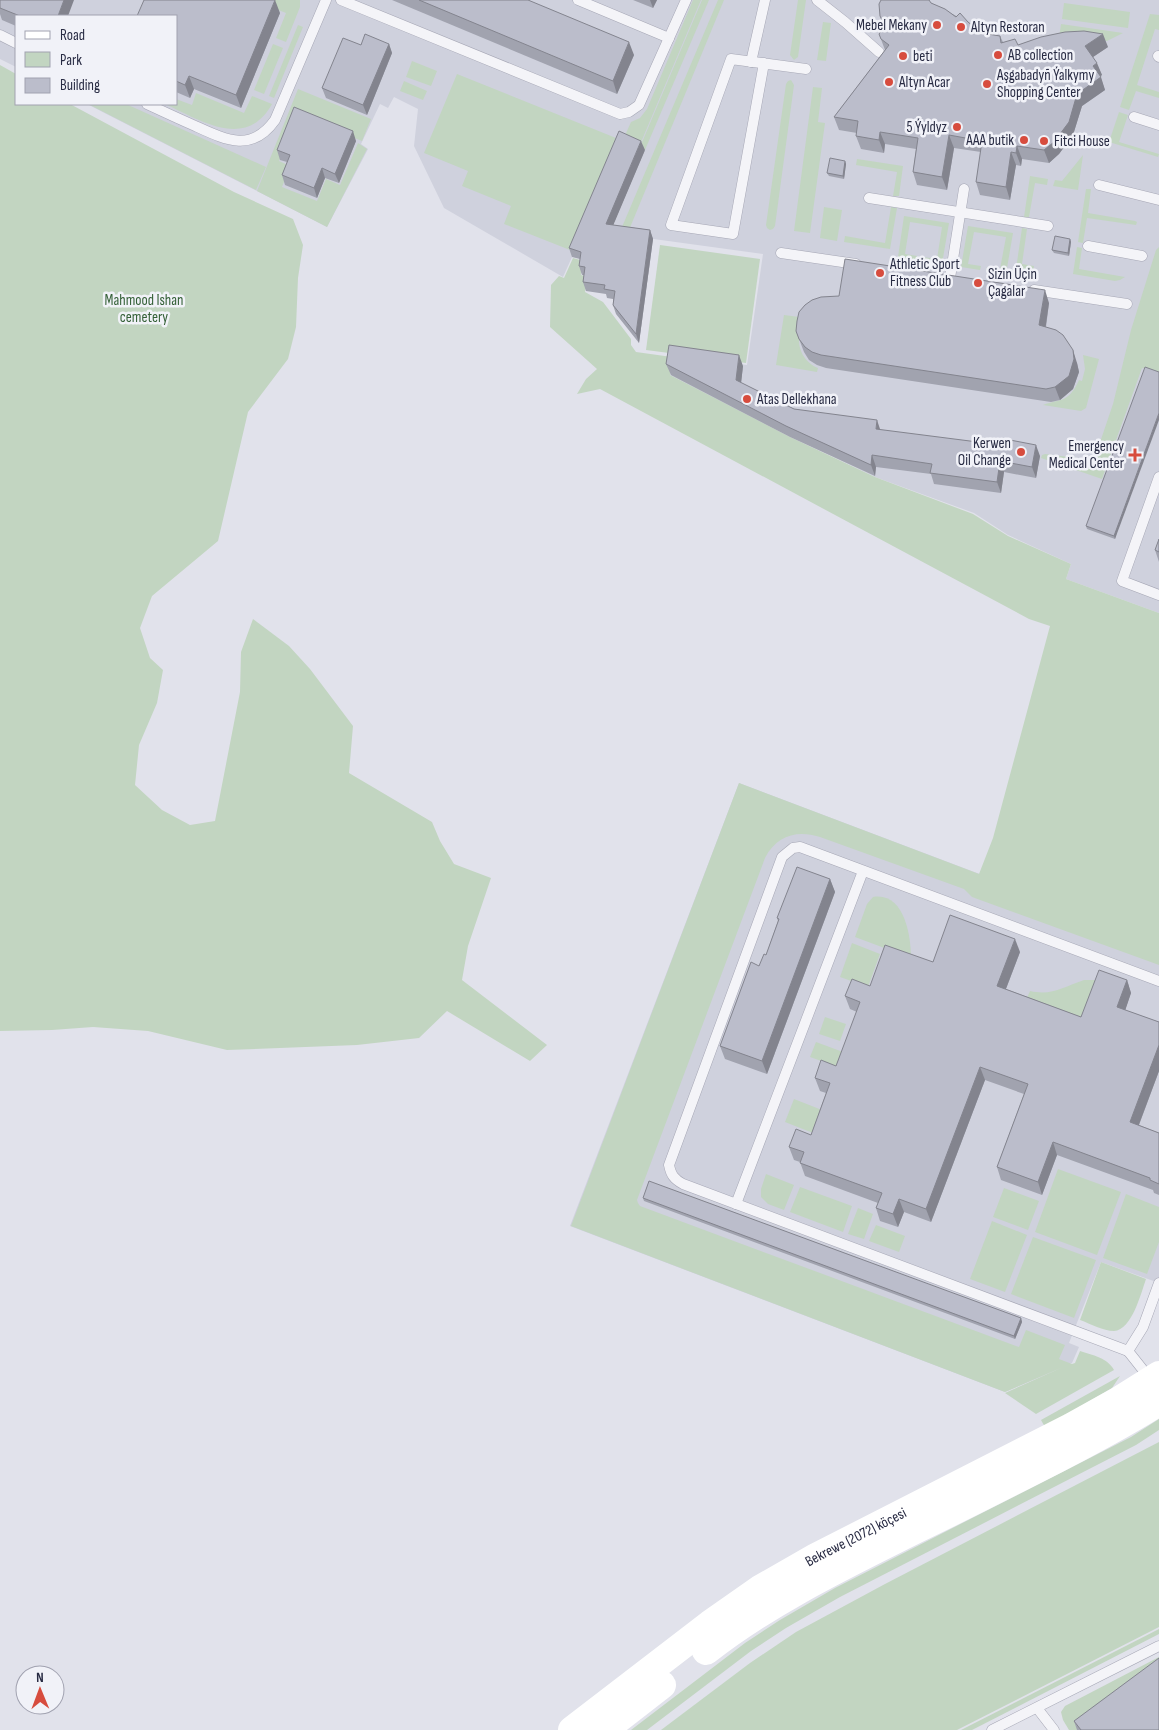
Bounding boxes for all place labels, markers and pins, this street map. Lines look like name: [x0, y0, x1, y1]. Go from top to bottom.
place label: Mebel Mekany: [856, 16, 927, 35]
place label: Altyn Restoran: [970, 18, 1045, 37]
marker: Mebel Mekany: [931, 19, 943, 31]
marker: Altyn Restoran: [955, 21, 967, 33]
place label: AB collection: [1007, 46, 1073, 65]
place label: beti: [913, 47, 933, 66]
marker: AB collection: [992, 49, 1004, 61]
marker: beti: [897, 50, 909, 62]
place label: Aşgabadyñ Ýalkymy Shopping Center: [996, 66, 1094, 102]
place label: Altyn Acar: [898, 73, 951, 92]
marker: Altyn Acar: [883, 76, 895, 88]
marker: Aşgabadyñ Ýalkymy Shopping Center: [981, 78, 993, 90]
place label: 5 Ýyldyz: [906, 118, 948, 137]
marker: 5 Ýyldyz: [951, 121, 963, 133]
place label: AAA butik: [965, 131, 1014, 150]
place label: Fitci House: [1054, 132, 1110, 151]
marker: AAA butik: [1018, 134, 1030, 146]
marker: Fitci House: [1038, 135, 1050, 147]
place label: Athletic Sport Fitness Club: [889, 255, 960, 291]
place label: Sizin Üçin Çagalar: [988, 265, 1037, 301]
marker: Athletic Sport Fitness Club: [874, 267, 886, 279]
marker: Sizin Üçin Çagalar: [972, 277, 984, 289]
place label: Atas Dellekhana: [756, 390, 837, 409]
marker: Atas Dellekhana: [741, 393, 753, 405]
place label: Kerwen Oil Change: [958, 434, 1011, 470]
place label: Emergency Medical Center: [1049, 437, 1125, 473]
marker: Kerwen Oil Change: [1015, 446, 1027, 458]
marker: Emergency Medical Center: [1128, 448, 1142, 462]

